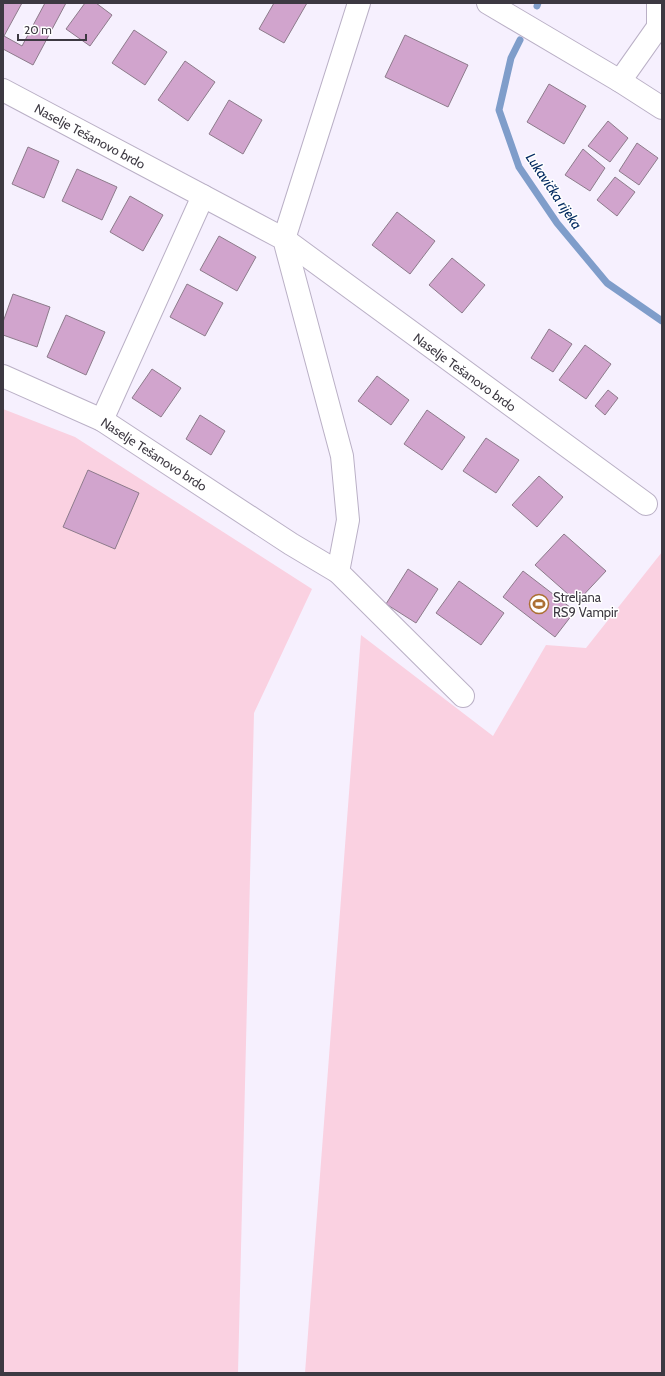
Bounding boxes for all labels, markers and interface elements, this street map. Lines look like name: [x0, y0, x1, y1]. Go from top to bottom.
scale bar: [18, 16, 86, 42]
text: 20 m: [24, 22, 52, 37]
street label: Naselje Tešanovo brdo: [31, 100, 148, 173]
water label: Lukavička rijeka: [522, 149, 586, 233]
street label: Naselje Tešanovo brdo: [410, 329, 519, 415]
street label: Naselje Tešanovo brdo: [97, 414, 210, 495]
place label: Streljana RS9 Vampir: [553, 589, 619, 620]
sports icon: Streljana RS9 Vampir: [528, 593, 550, 615]

